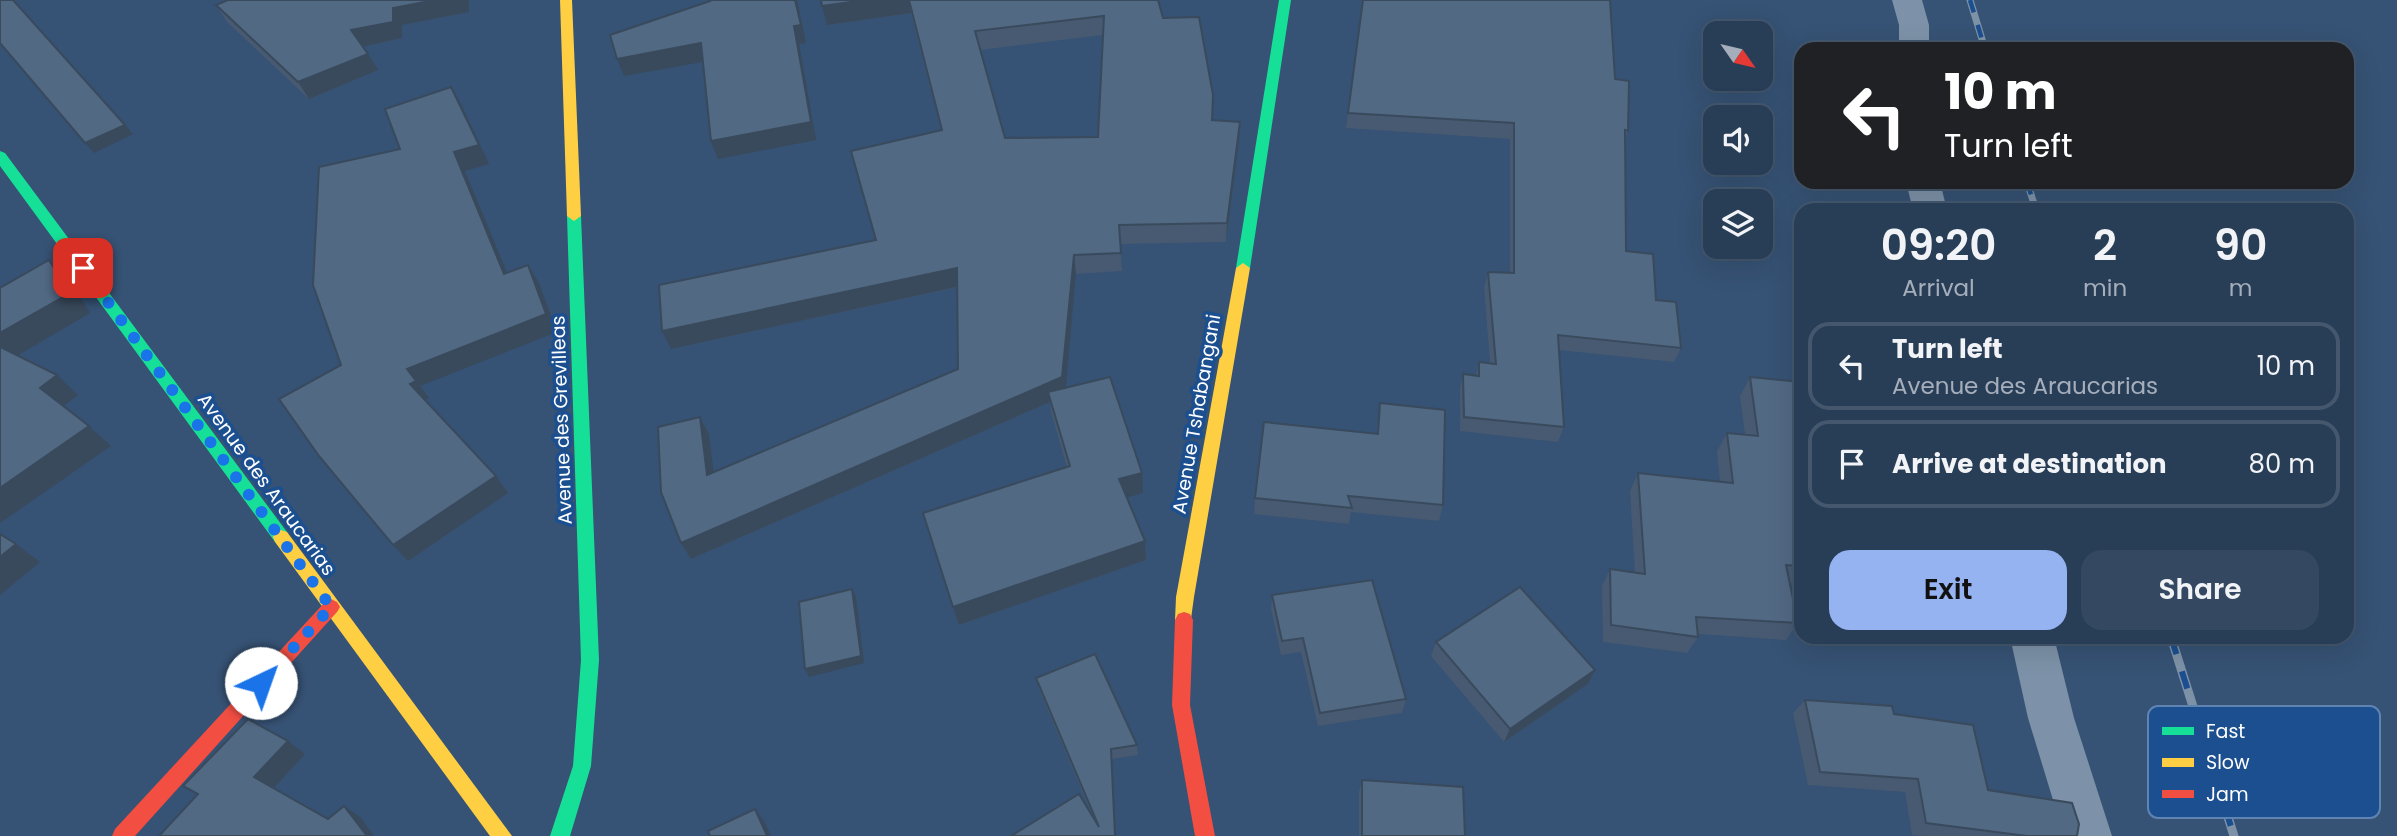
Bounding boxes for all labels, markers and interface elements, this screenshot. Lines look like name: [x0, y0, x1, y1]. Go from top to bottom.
north arrow: [1703, 21, 1773, 91]
map controls: [1703, 21, 1773, 259]
text: 10 m: [1944, 58, 2057, 126]
icon: left: [1829, 70, 1920, 161]
button: sound: [1703, 105, 1773, 175]
text: Turn left: [1944, 123, 2073, 168]
button: layers: [1703, 189, 1773, 259]
text: 09:20: [1881, 216, 1996, 275]
text: 2: [2093, 216, 2117, 275]
text: 90: [2214, 216, 2267, 275]
pin: [53, 238, 113, 298]
icon: arrive: [64, 249, 102, 287]
text: Arrival: [1902, 272, 1975, 304]
text: min: [2083, 272, 2127, 304]
text: m: [2229, 272, 2252, 304]
street label: Avenue Tshabangani: [1166, 312, 1227, 516]
street label: Avenue des Grevilleas: [544, 315, 579, 525]
text: Turn left: [1892, 331, 2003, 367]
icon: left: [1833, 347, 1871, 385]
text: 10 m: [2257, 348, 2315, 384]
text: Avenue des Araucarias: [1892, 370, 2158, 402]
street label: Avenue des Araucarias: [191, 387, 342, 581]
icon: arrive: [1833, 445, 1871, 483]
text: Arrive at destination: [1892, 446, 2167, 482]
text: 80 m: [2249, 446, 2315, 482]
button: Exit: [1829, 550, 2067, 630]
button: Share: [2081, 550, 2319, 630]
position arrow: [224, 646, 298, 720]
legend: [2148, 706, 2380, 818]
text: Fast: [2206, 718, 2245, 745]
text: Slow: [2206, 749, 2250, 776]
text: Jam: [2206, 781, 2248, 808]

